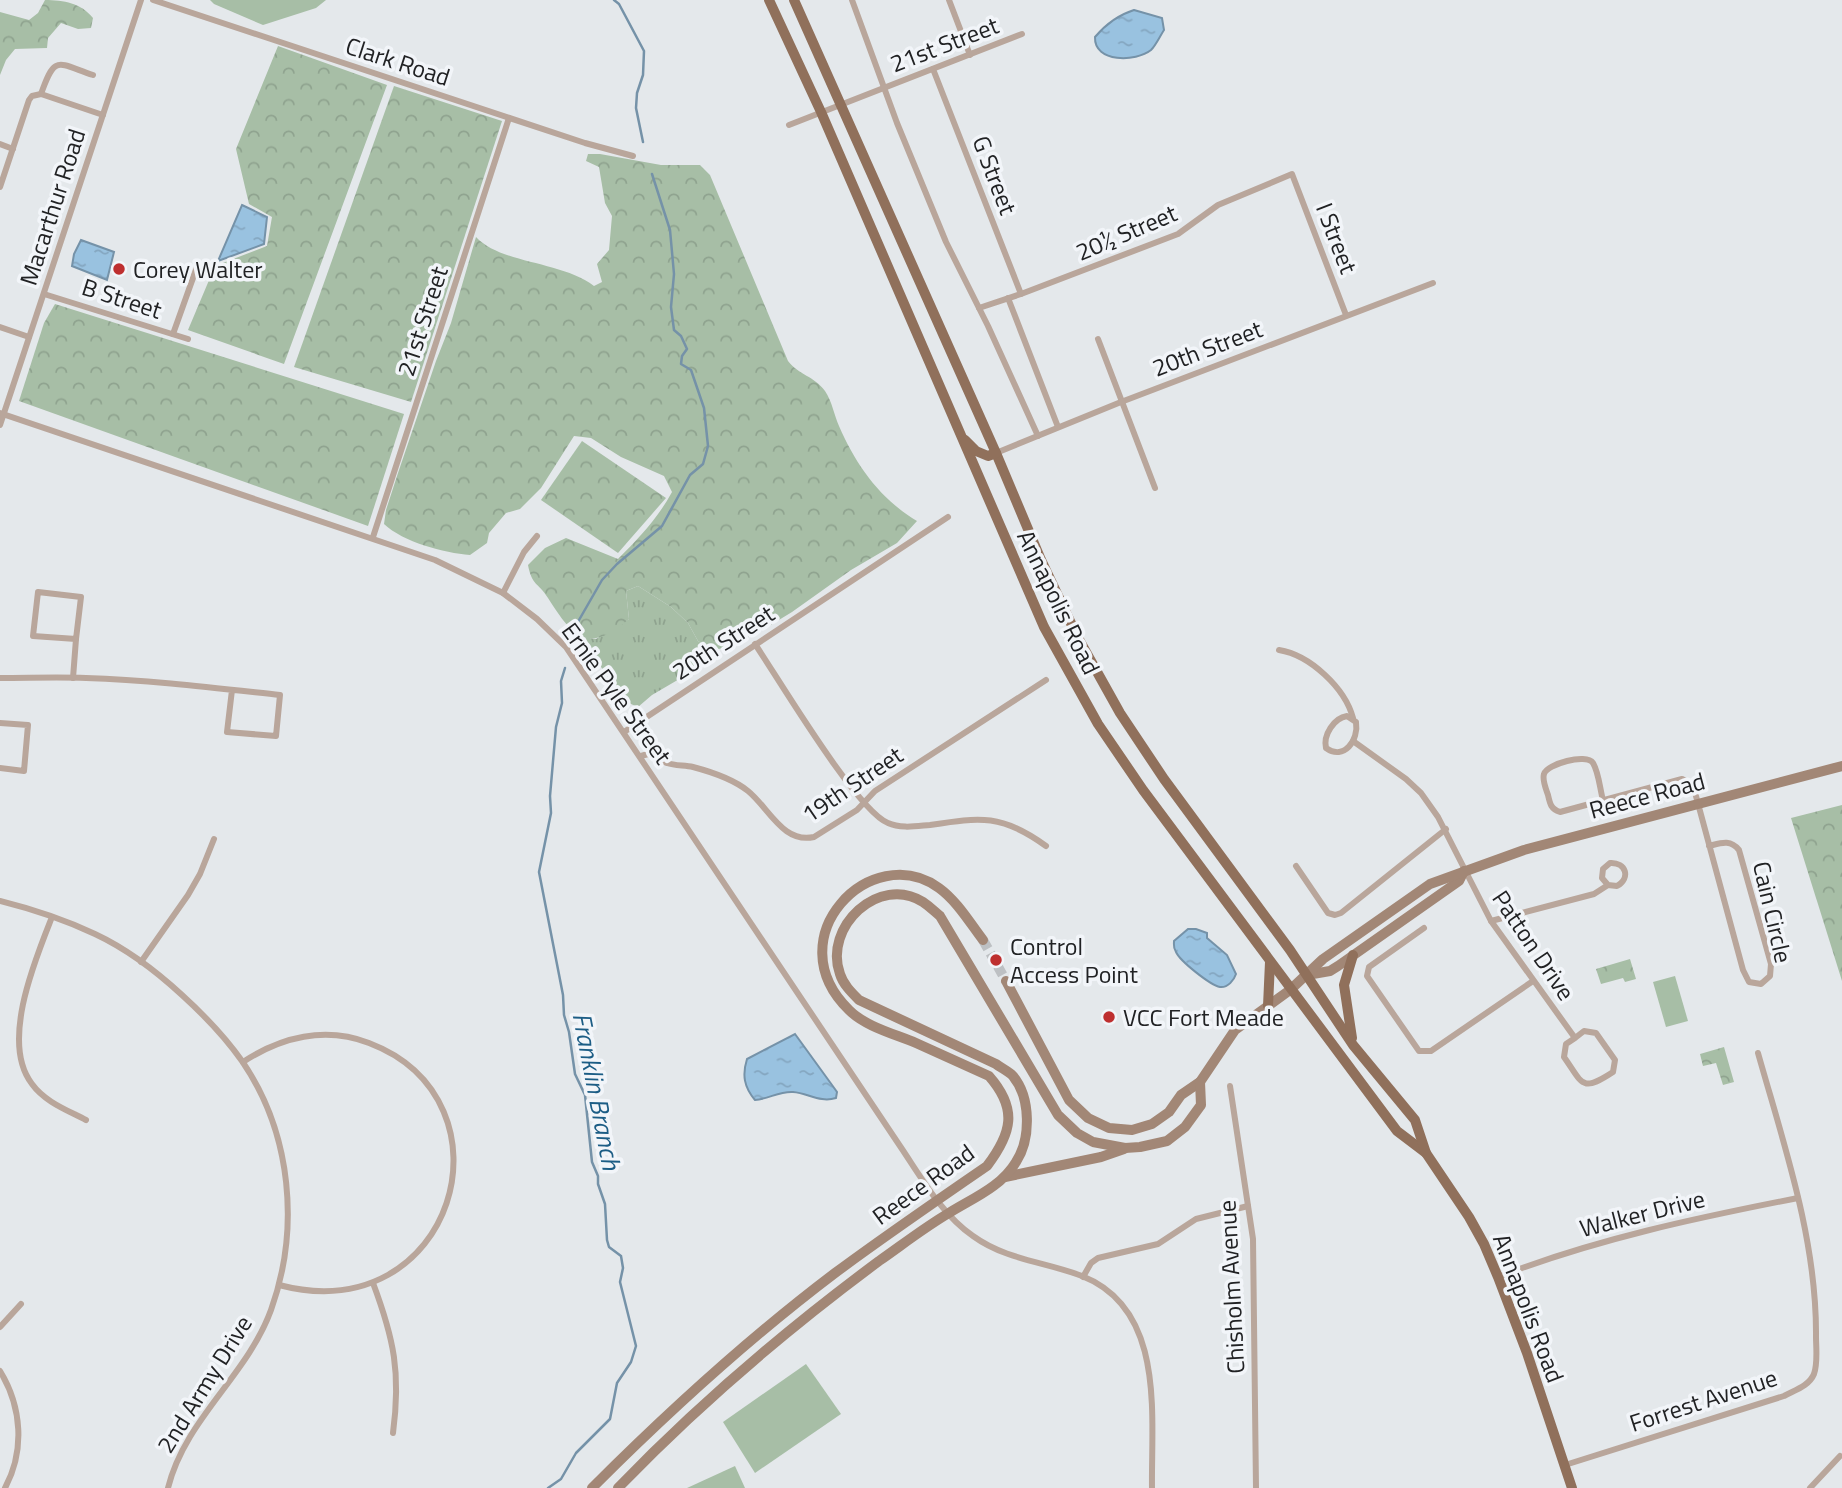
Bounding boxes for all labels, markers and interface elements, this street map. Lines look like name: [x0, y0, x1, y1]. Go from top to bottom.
street label: 21st Street: [885, 7, 1004, 81]
street label: Clark Road: [341, 27, 455, 95]
street label: Macarthur Road: [10, 124, 94, 290]
street label: G Street: [964, 130, 1027, 220]
street label: 20½ Street: [1070, 194, 1183, 269]
street label: I Street: [1307, 197, 1367, 279]
place label: Corey Walter: [133, 251, 263, 287]
marker: Corey Walter: [111, 261, 127, 277]
street label: 21st Street: [387, 261, 457, 381]
street label: B Street: [77, 268, 167, 328]
street label: 20th Street: [1147, 310, 1268, 385]
street label: Annapolis Road: [1008, 524, 1110, 680]
street label: 20th Street: [665, 595, 782, 689]
street label: Ernie Pyle Street: [553, 615, 681, 772]
street label: 19th Street: [794, 737, 910, 831]
street label: Reece Road: [1585, 762, 1709, 828]
street label: Cain Circle: [1744, 858, 1802, 966]
street label: Patton Drive: [1484, 883, 1584, 1007]
place label: Control Access Point: [1010, 928, 1138, 992]
marker: Control Access Point: [988, 952, 1004, 968]
place label: VCC Fort Meade: [1123, 999, 1284, 1035]
water label: Franklin Branch: [563, 1009, 632, 1174]
marker: VCC Fort Meade: [1101, 1009, 1117, 1025]
street label: Reece Road: [864, 1135, 982, 1233]
street label: Walker Drive: [1576, 1180, 1708, 1246]
street label: Chisholm Avenue: [1208, 1199, 1254, 1375]
street label: Annapolis Road: [1484, 1228, 1574, 1388]
street label: 2nd Army Drive: [147, 1308, 261, 1460]
street label: Forrest Avenue: [1625, 1359, 1781, 1441]

